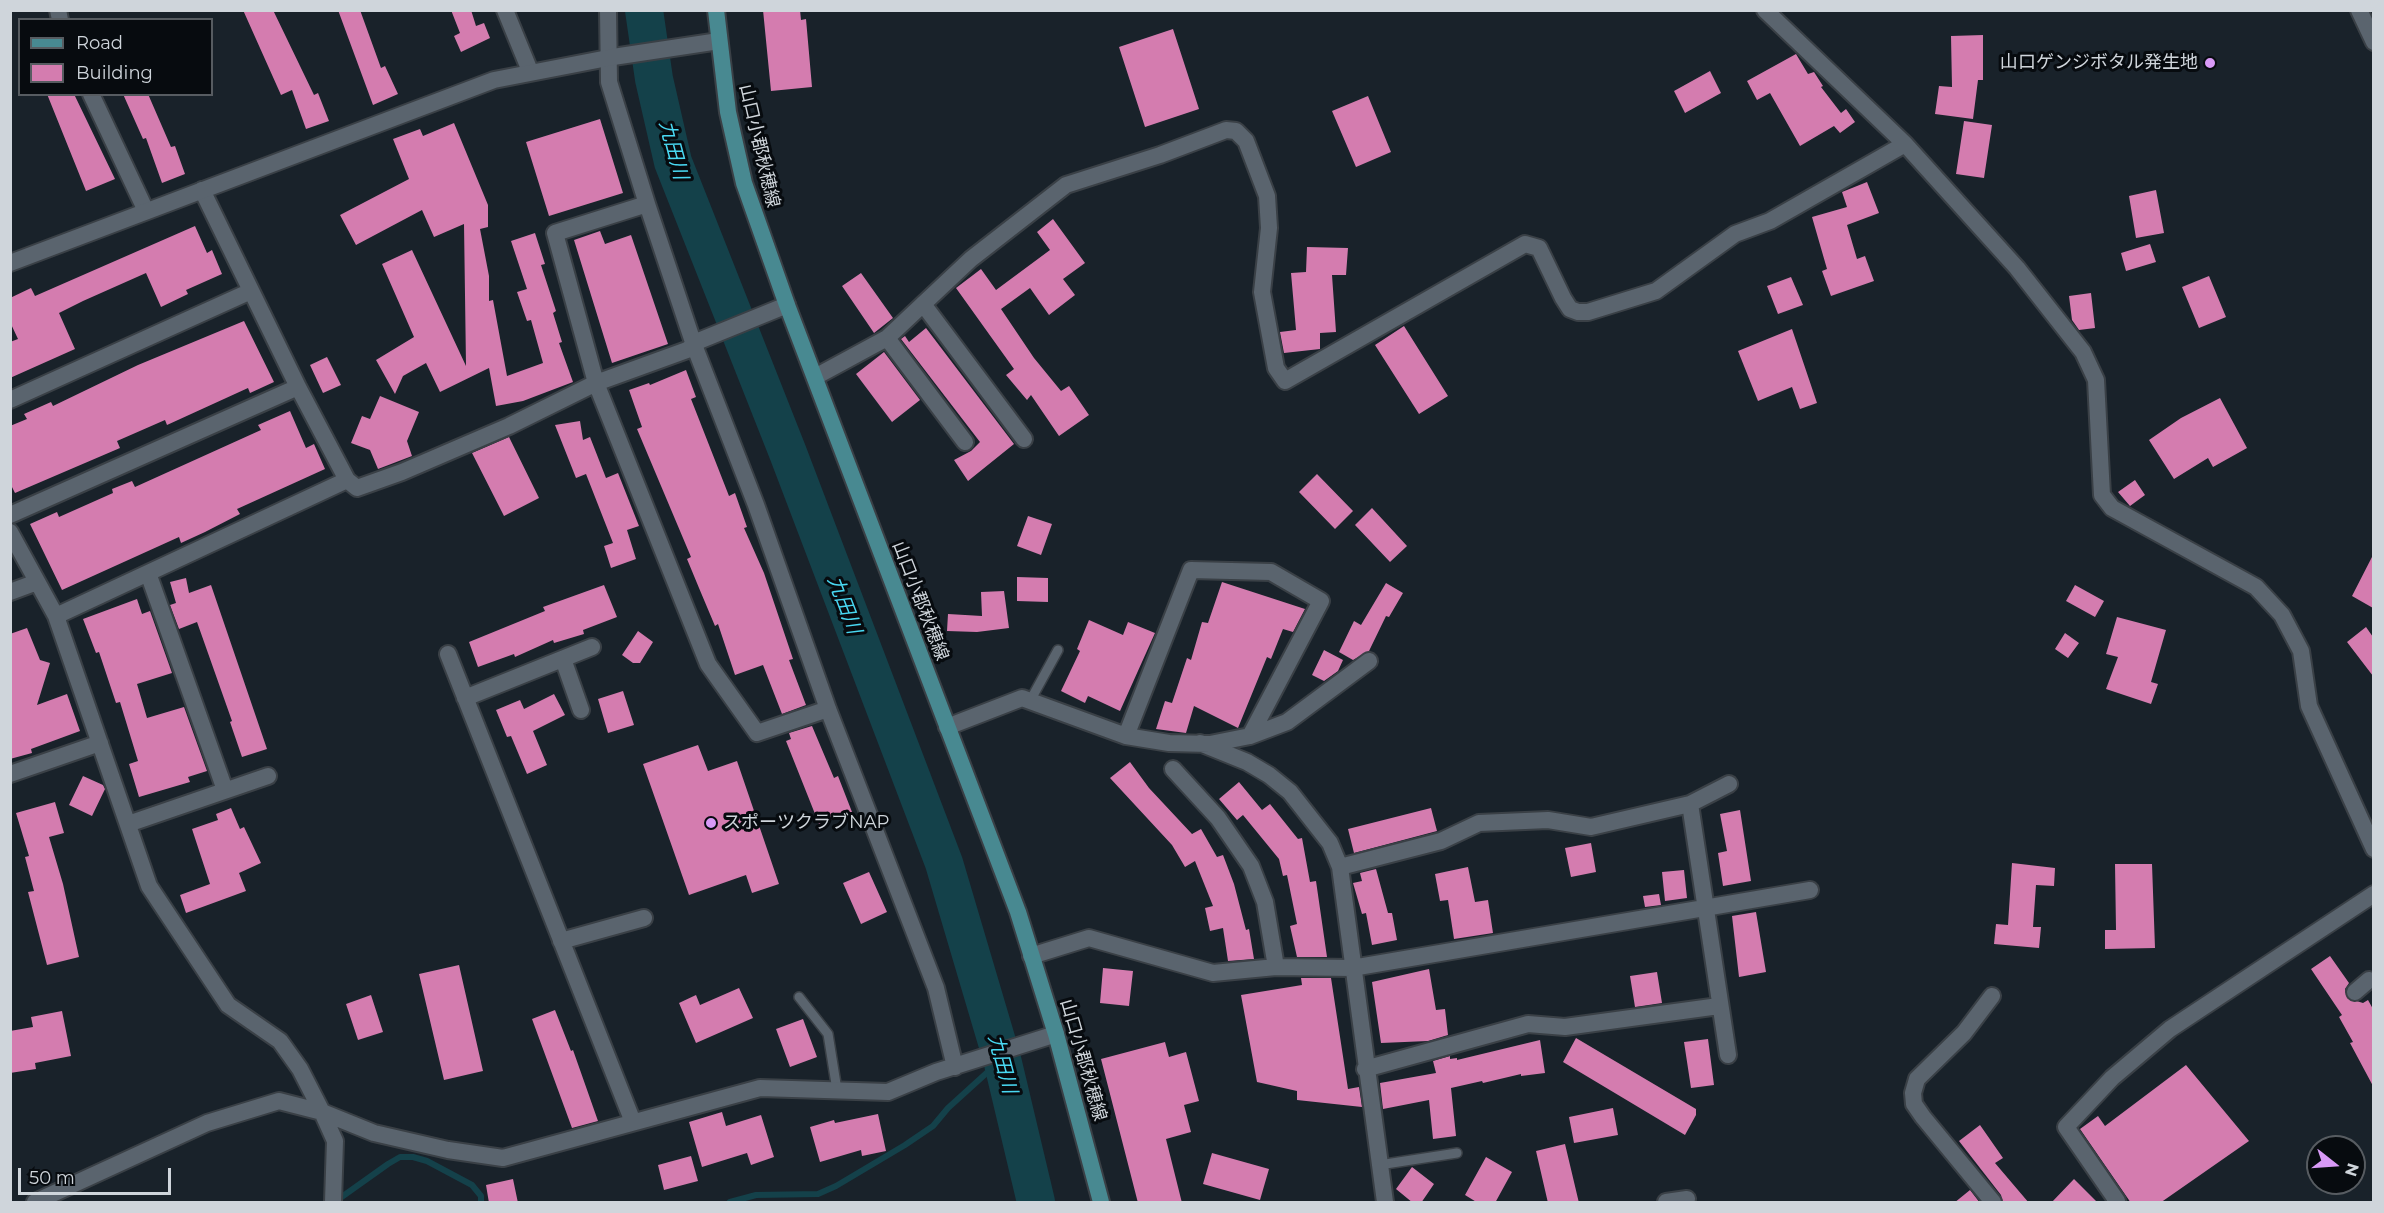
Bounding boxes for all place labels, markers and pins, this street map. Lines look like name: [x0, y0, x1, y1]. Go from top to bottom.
place label: 山口ゲンジボタル発生地: [2000, 52, 2198, 74]
marker: 山口ゲンジボタル発生地: [2203, 56, 2217, 70]
place label: スポーツクラブNAP: [723, 812, 889, 834]
marker: スポーツクラブNAP: [704, 816, 718, 830]

